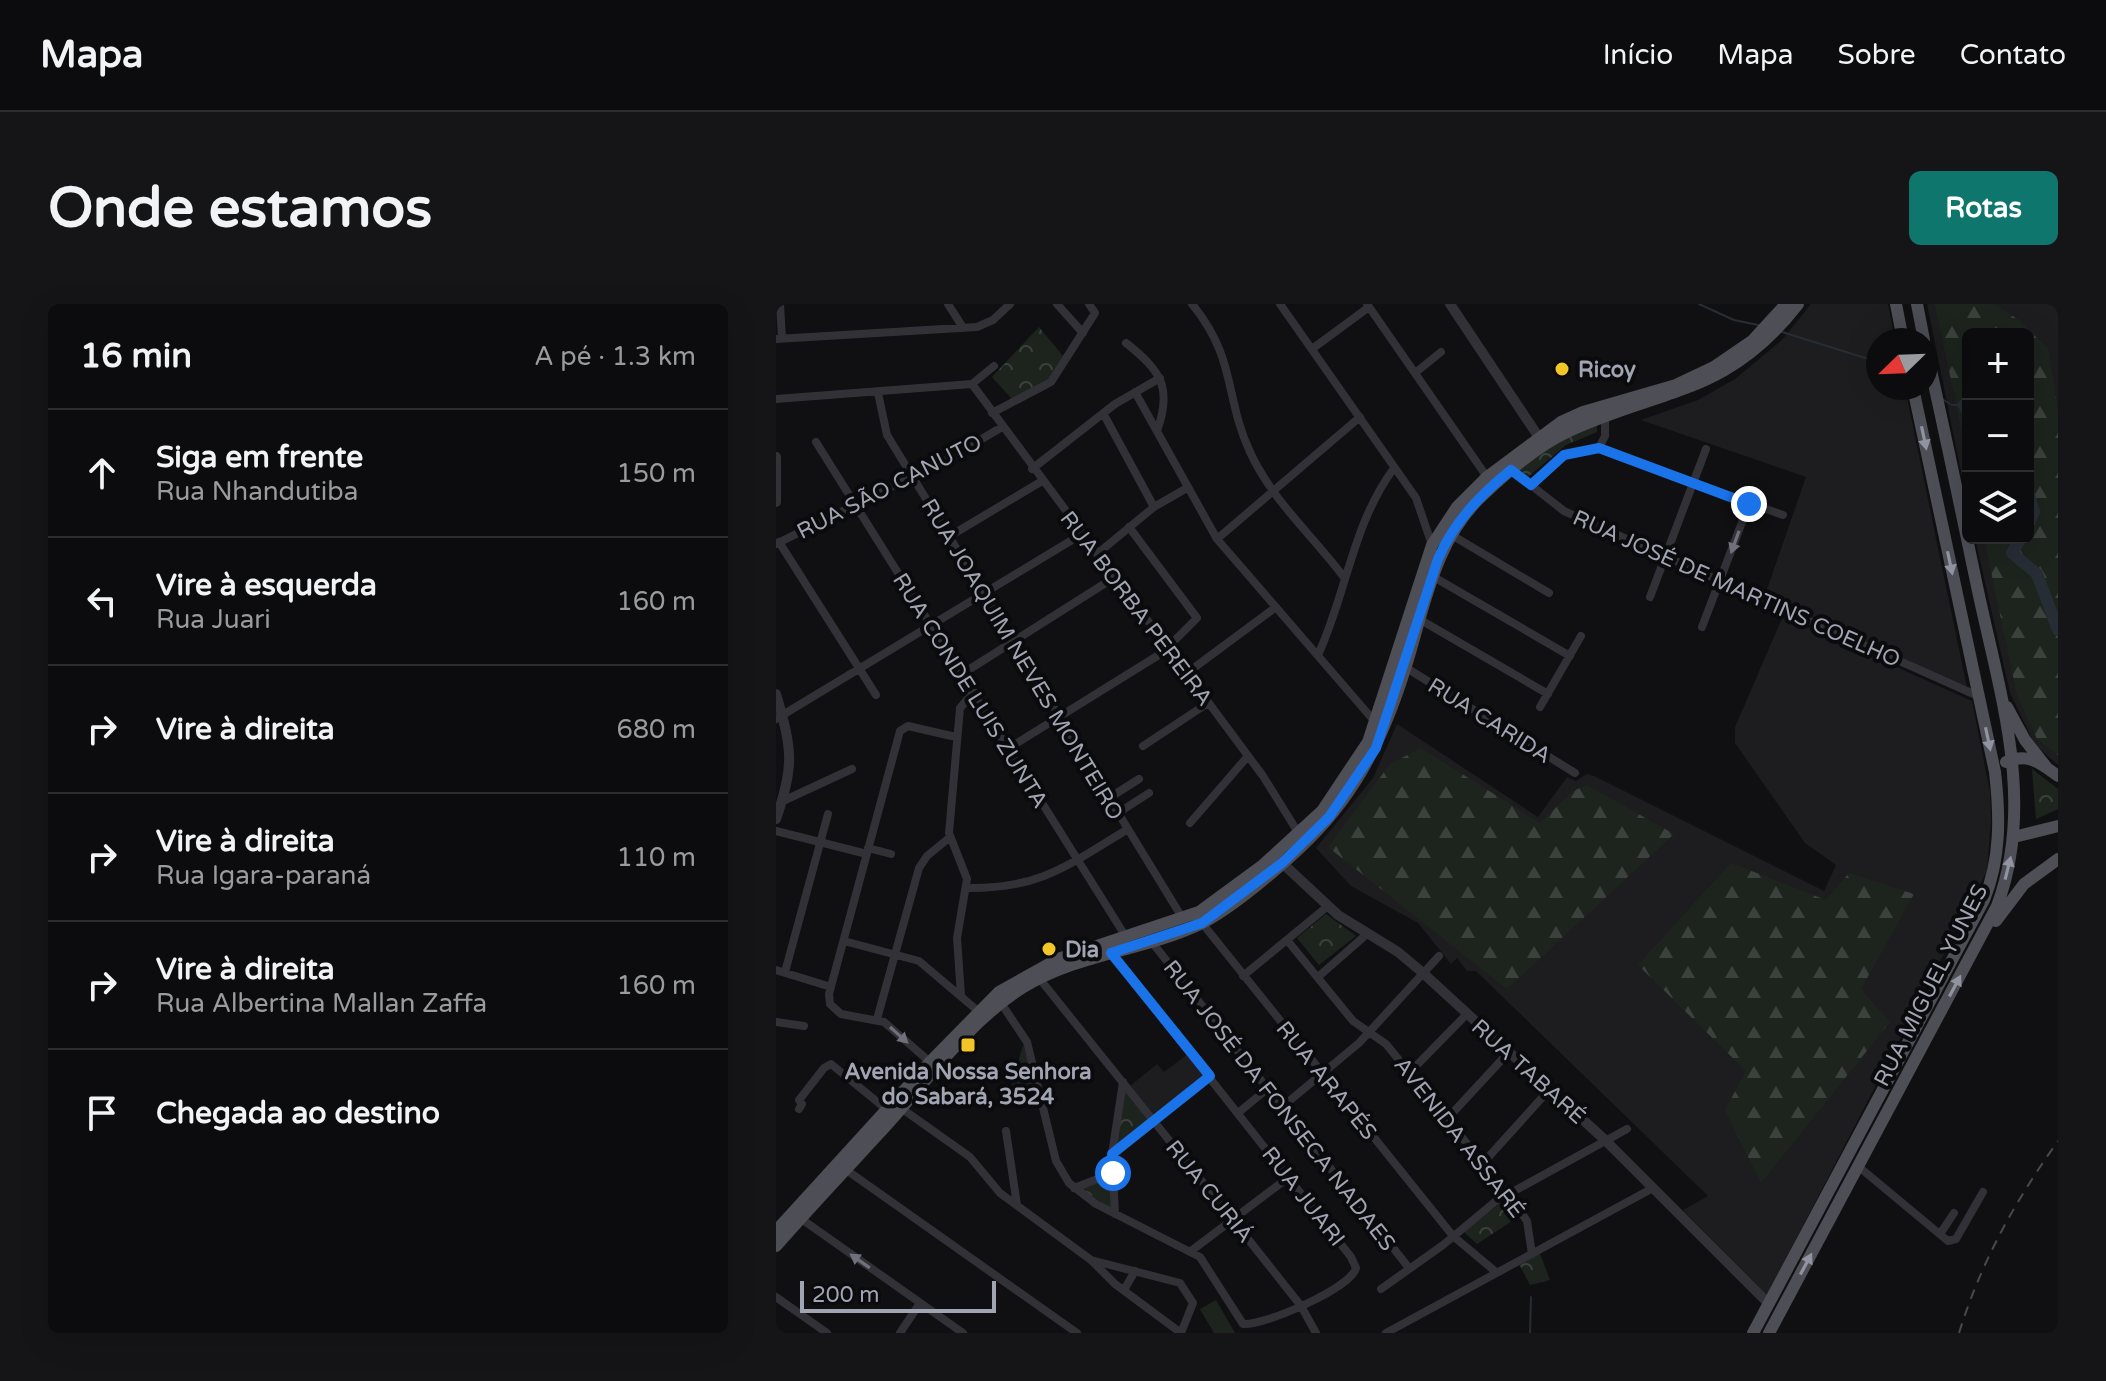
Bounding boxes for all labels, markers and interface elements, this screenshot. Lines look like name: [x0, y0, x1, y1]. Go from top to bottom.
text: Mapa: [40, 32, 143, 78]
text: Início: [1603, 38, 1673, 72]
text: Mapa: [1717, 38, 1794, 72]
text: Sobre: [1838, 38, 1916, 72]
text: Contato: [1960, 38, 2066, 72]
button: Rotas: [1909, 171, 2058, 245]
text: Onde estamos: [48, 175, 432, 242]
north arrow: [1866, 328, 1938, 400]
map controls: [1962, 328, 2034, 544]
button: +: [1962, 328, 2034, 400]
text: 16 min: [80, 336, 192, 377]
text: A pé · 1.3 km: [534, 341, 696, 372]
place label: Ricoy: [1578, 357, 1636, 383]
marker: Ricoy: [1553, 360, 1571, 378]
button: −: [1962, 400, 2034, 472]
one-way arrow: [1918, 426, 1931, 451]
street label: RUA SÃO CANUTO: [793, 429, 986, 545]
text: Siga em frente: [156, 439, 363, 476]
icon: ahead: [80, 451, 124, 495]
text: 150 m: [616, 458, 696, 489]
button: layers: [1962, 472, 2034, 544]
text: Rua Nhandutiba: [156, 476, 358, 507]
route end: [1731, 486, 1767, 522]
street label: RUA JOAQUIM NEVES MONTEIRO: [916, 494, 1129, 825]
street label: RUA JOSÉ DE MARTINS COELHO: [1569, 504, 1905, 673]
street label: RUA BORBA PEREIRA: [1054, 506, 1218, 711]
one-way arrow: [1728, 530, 1741, 554]
one-way arrow: [1944, 550, 1957, 575]
text: Vire à esquerda: [156, 567, 377, 604]
street label: RUA CONDE LUIS ZUNTA: [887, 568, 1053, 813]
icon: left: [80, 579, 124, 623]
text: 160 m: [616, 586, 696, 617]
text: Rua Juari: [156, 604, 271, 635]
street label: RUA CARIDA: [1423, 673, 1556, 769]
icon: right: [80, 707, 124, 751]
text: Vire à direita: [156, 711, 335, 748]
text: 680 m: [616, 714, 696, 745]
one-way arrow: [1982, 726, 1995, 751]
text: Vire à direita: [156, 823, 335, 860]
icon: right: [80, 835, 124, 879]
text: 110 m: [616, 842, 696, 873]
one-way arrow: [2003, 855, 2015, 880]
text: Rua Igara-paraná: [156, 860, 371, 891]
street label: RUA MIGUEL YUNES: [1869, 880, 1993, 1091]
place label: Dia: [1065, 937, 1099, 963]
marker: Dia: [1040, 940, 1058, 958]
text: Vire à direita: [156, 951, 335, 988]
street label: RUA JOSÉ DA FONSECA NADAES: [1158, 955, 1401, 1256]
icon: right: [80, 963, 124, 1007]
text: 160 m: [616, 970, 696, 1001]
one-way arrow: [1948, 974, 1962, 997]
text: Rua Albertina Mallan Zaffa: [156, 988, 487, 1019]
street label: RUA TABARÉ: [1466, 1013, 1591, 1130]
street label: RUA ARAPÉS: [1271, 1016, 1383, 1145]
one-way arrow: [889, 1026, 909, 1043]
marker: Avenida Nossa Senhora do Sabará, 3524: [959, 1036, 977, 1054]
street label: AVENIDA ASSARÉ: [1388, 1052, 1531, 1223]
place label: Avenida Nossa Senhora do Sabará, 3524: [844, 1059, 1092, 1110]
icon: arrive: [80, 1091, 124, 1135]
text: Chegada ao destino: [156, 1095, 440, 1132]
street label: RUA CURIÁ: [1160, 1134, 1259, 1248]
street label: RUA JUARI: [1256, 1142, 1350, 1251]
route start: [1095, 1155, 1131, 1191]
one-way arrow: [1800, 1253, 1813, 1276]
one-way arrow: [850, 1254, 871, 1269]
scale bar: [800, 1277, 996, 1313]
text: 200 m: [812, 1282, 879, 1308]

